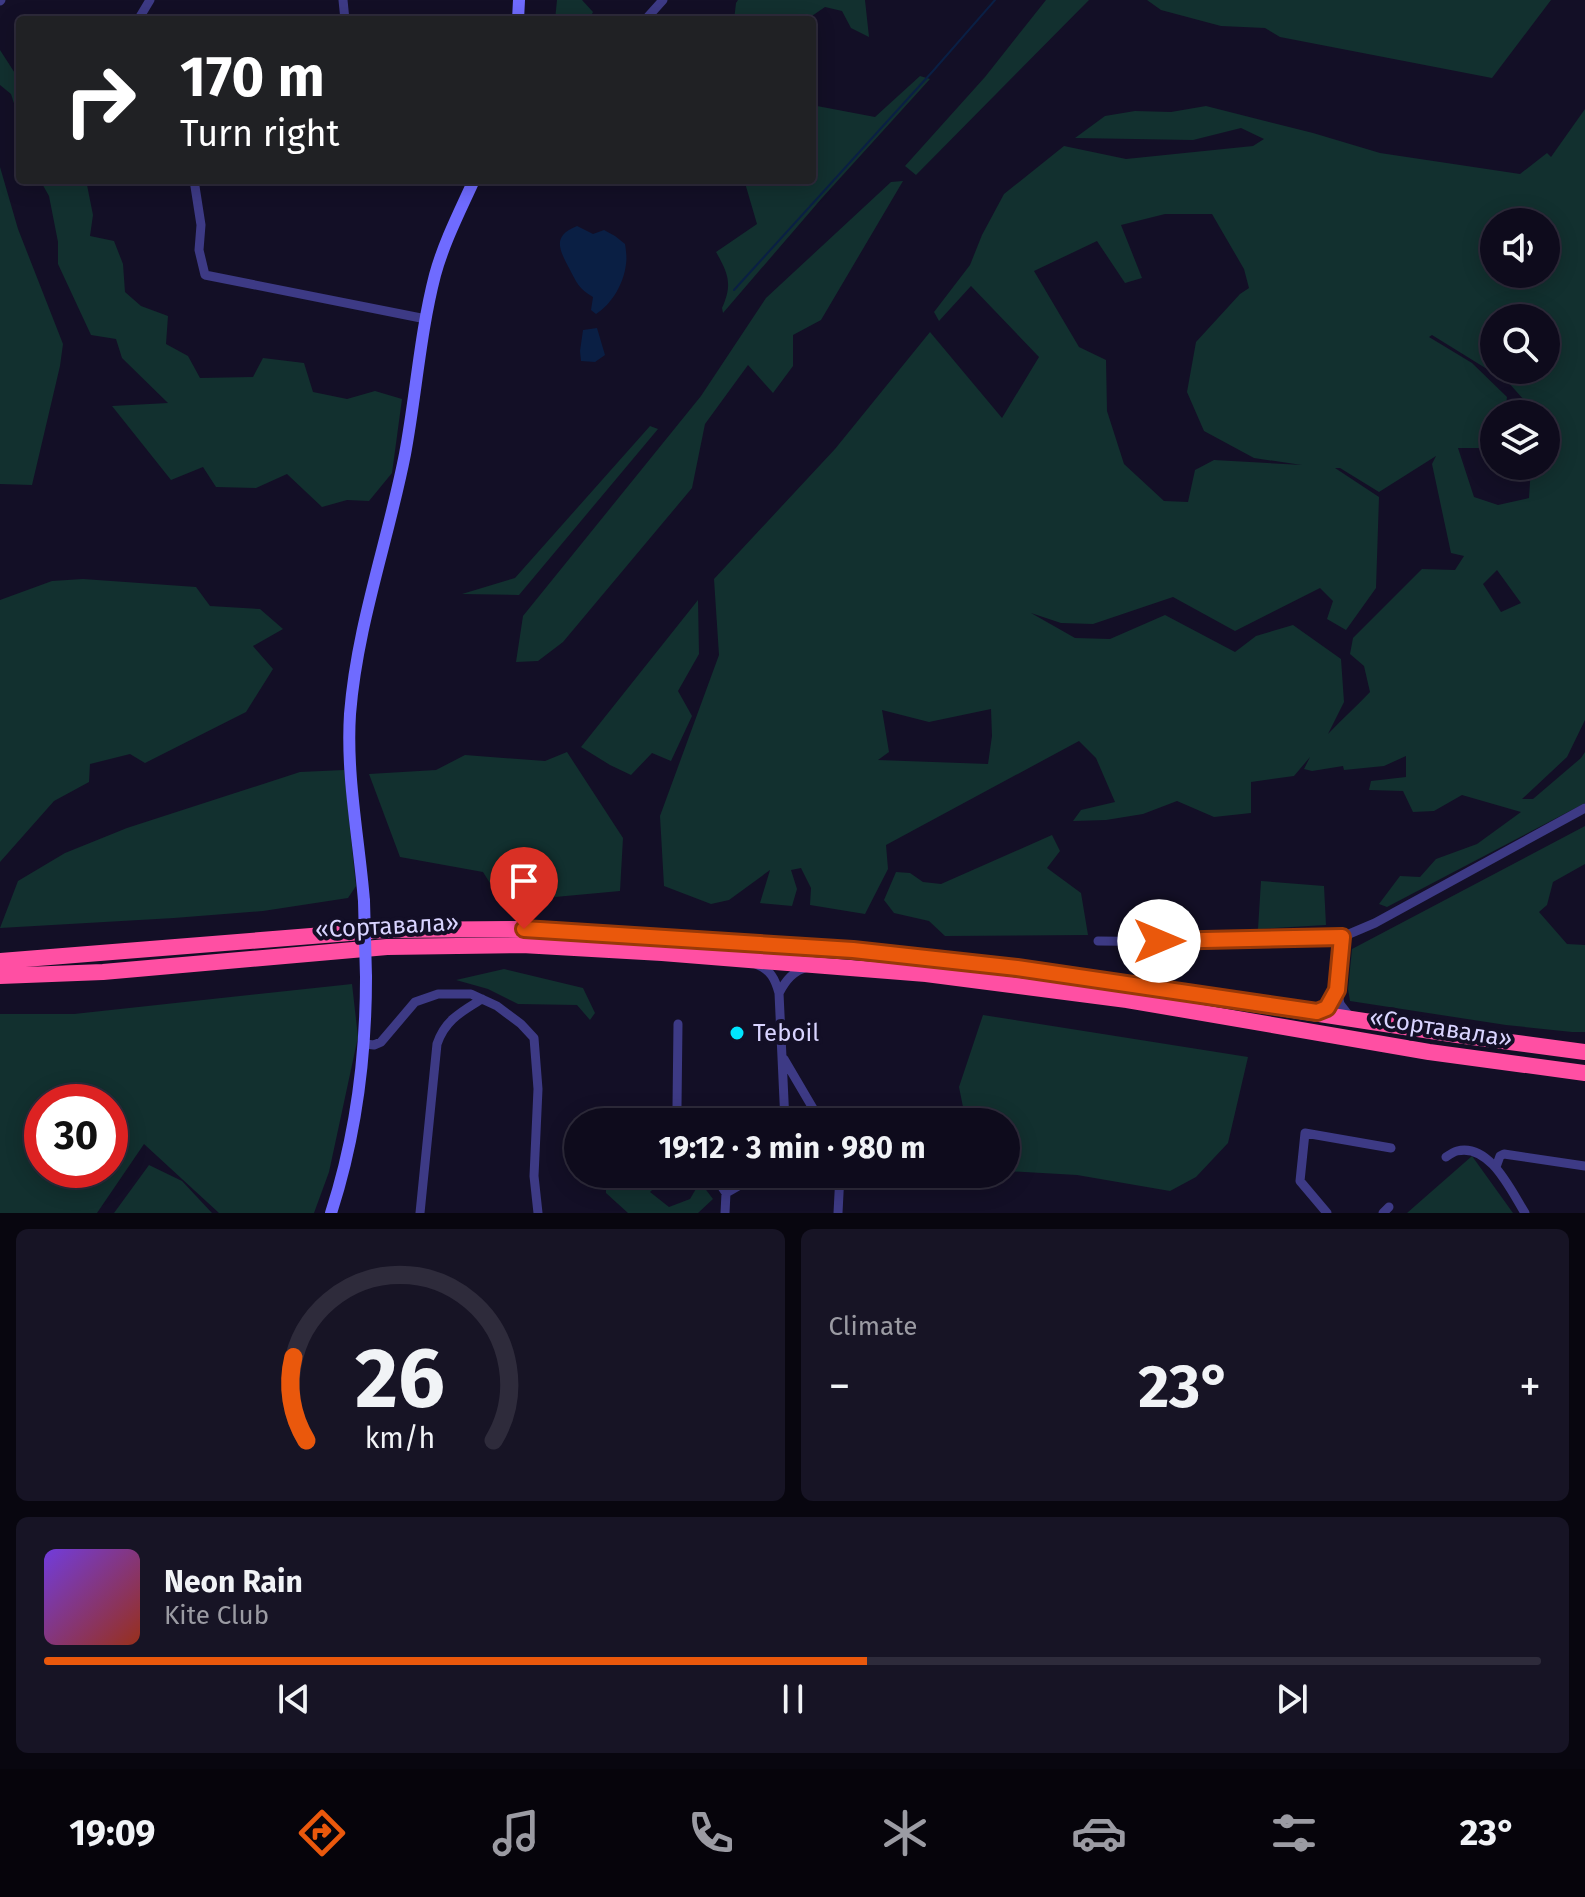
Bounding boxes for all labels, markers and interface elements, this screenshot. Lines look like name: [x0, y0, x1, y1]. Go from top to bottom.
text: 170 m: [180, 44, 325, 111]
icon: right: [48, 48, 152, 152]
text: Turn right: [180, 112, 340, 156]
map controls: [1480, 208, 1560, 480]
button: sound: [1480, 208, 1560, 288]
button: search: [1480, 304, 1560, 384]
button: layers: [1480, 400, 1560, 480]
pin: [490, 847, 558, 929]
icon: arrive: [502, 859, 546, 903]
position arrow: [1117, 899, 1201, 983]
street label: «Сортавала»: [314, 908, 460, 944]
street label: «Сортавала»: [1368, 1003, 1514, 1053]
place label: Teboil: [753, 1019, 819, 1047]
marker: Teboil: [728, 1024, 746, 1042]
speed limit sign: 30: [24, 1084, 128, 1188]
text: 19:12 · 3 min · 980 m: [658, 1130, 926, 1166]
text: Climate: [829, 1311, 917, 1342]
text: 26: [355, 1329, 445, 1429]
text: 23°: [1138, 1351, 1231, 1423]
text: −: [829, 1360, 851, 1413]
text: +: [1519, 1360, 1541, 1413]
text: km/h: [365, 1421, 436, 1456]
text: Neon Rain: [164, 1564, 303, 1600]
text: Kite Club: [164, 1600, 269, 1631]
icon: previous: [272, 1677, 316, 1721]
icon: pause: [771, 1677, 815, 1721]
icon: next: [1270, 1677, 1314, 1721]
icon: directions: [294, 1805, 350, 1861]
icon: music: [488, 1805, 544, 1861]
icon: phone: [683, 1805, 739, 1861]
icon: climate: [877, 1805, 933, 1861]
icon: car: [1071, 1805, 1127, 1861]
icon: filters: [1266, 1805, 1322, 1861]
text: 19:09: [69, 1811, 156, 1855]
text: 23°: [1460, 1811, 1516, 1855]

